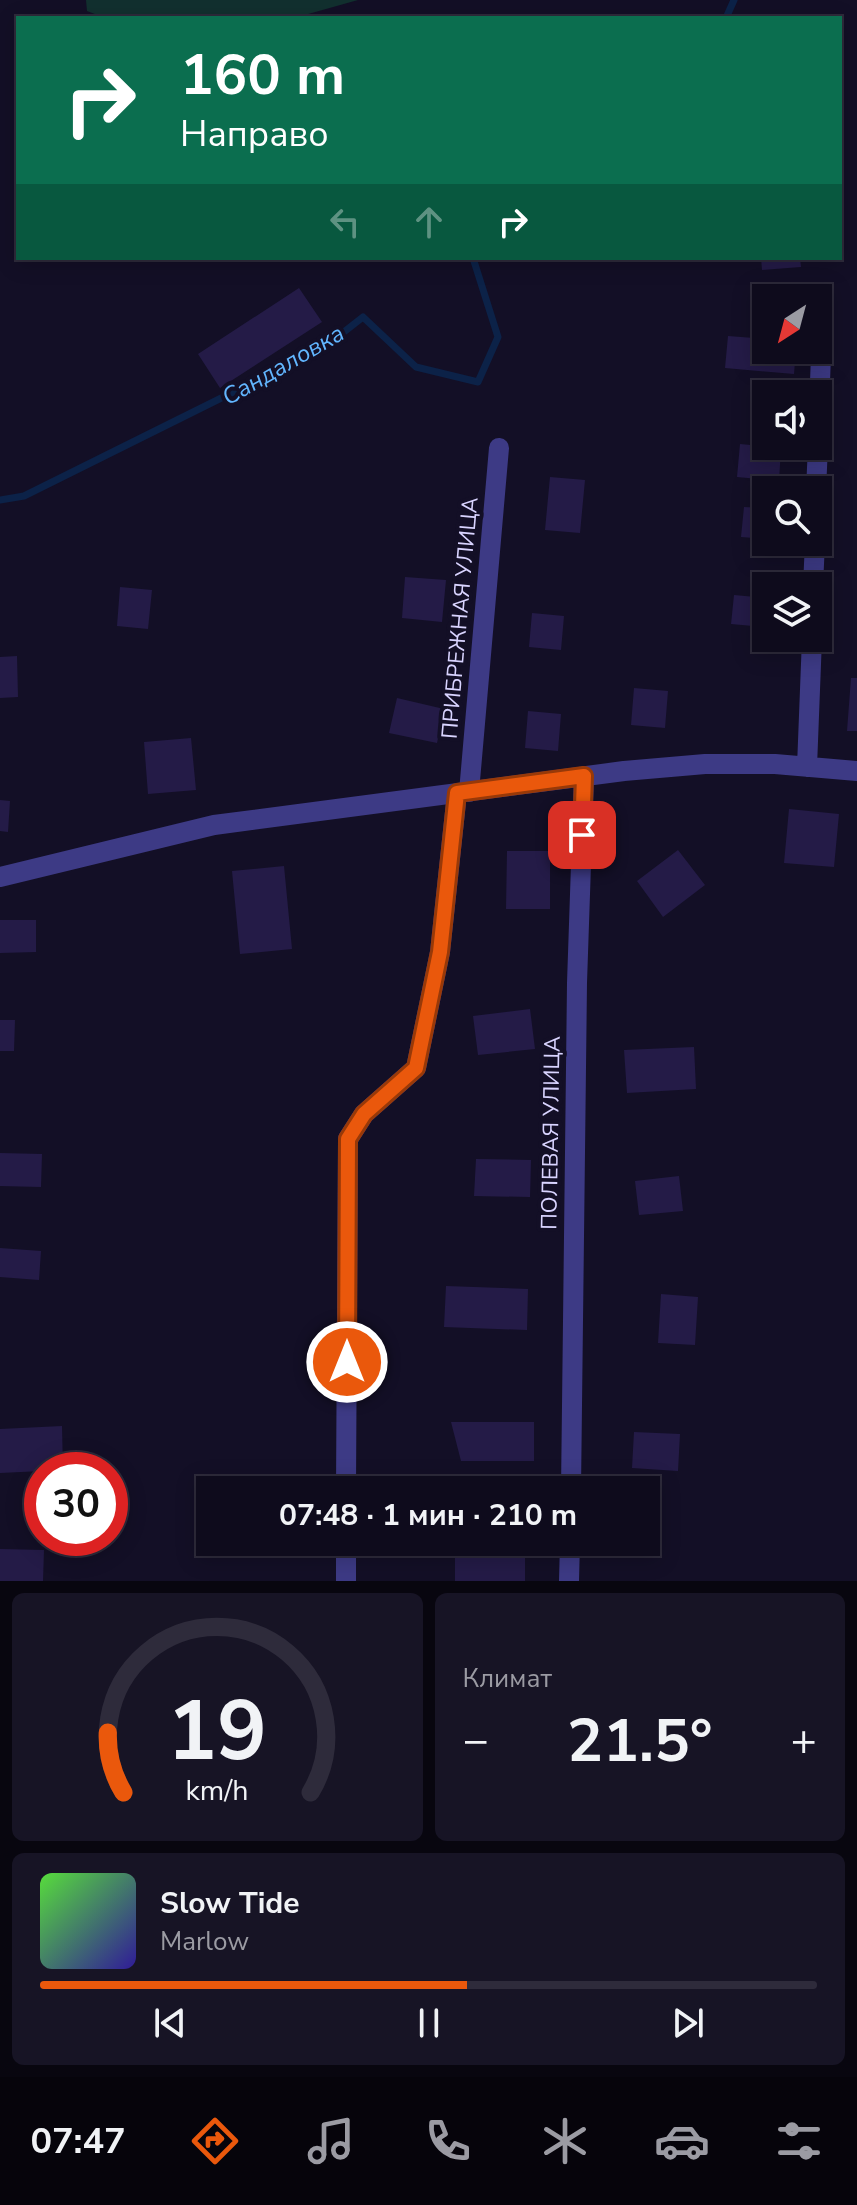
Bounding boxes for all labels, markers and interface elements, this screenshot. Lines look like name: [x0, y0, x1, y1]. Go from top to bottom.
text: 160 m: [180, 37, 345, 114]
icon: right: [48, 48, 152, 152]
text: Направо: [180, 110, 329, 159]
icon: left: [323, 200, 367, 244]
icon: ahead: [407, 200, 451, 244]
icon: right: [491, 200, 535, 244]
north arrow: [752, 284, 832, 364]
map controls: [752, 284, 832, 652]
water label: Сандаловка: [216, 317, 350, 413]
button: sound: [752, 380, 832, 460]
button: search: [752, 476, 832, 556]
street label: ПРИБРЕЖНАЯ УЛИЦА: [434, 496, 486, 740]
button: layers: [752, 572, 832, 652]
pin: [548, 801, 616, 869]
icon: arrive: [560, 813, 604, 857]
street label: ПОЛЕВАЯ УЛИЦА: [534, 1036, 568, 1230]
position arrow: [305, 1320, 389, 1404]
speed limit sign: 30: [24, 1452, 128, 1556]
text: 07:48 · 1 мин · 210 m: [279, 1495, 577, 1536]
text: Климат: [463, 1661, 552, 1696]
text: 19: [167, 1675, 267, 1788]
text: 21.5°: [567, 1700, 713, 1782]
text: −: [463, 1711, 489, 1771]
text: +: [791, 1711, 817, 1771]
text: km/h: [186, 1771, 249, 1810]
text: Slow Tide: [160, 1883, 300, 1924]
text: Marlow: [160, 1924, 249, 1959]
icon: previous: [148, 2001, 192, 2045]
icon: pause: [407, 2001, 451, 2045]
icon: next: [666, 2001, 710, 2045]
icon: directions: [187, 2113, 243, 2169]
icon: music: [303, 2113, 359, 2169]
icon: phone: [420, 2113, 476, 2169]
icon: climate: [537, 2113, 593, 2169]
icon: car: [654, 2113, 710, 2169]
icon: filters: [771, 2113, 827, 2169]
text: 07:47: [30, 2117, 126, 2166]

